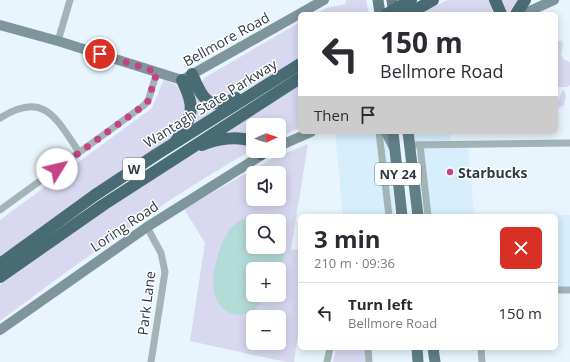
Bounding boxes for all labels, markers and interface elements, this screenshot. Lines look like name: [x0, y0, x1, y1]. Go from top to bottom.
street label: Bellmore Road: [179, 7, 273, 71]
text: 150 m: [380, 23, 463, 61]
icon: left: [314, 28, 366, 80]
pin: [83, 37, 117, 71]
icon: arrive: [89, 43, 111, 65]
street label: Wantagh State Parkway: [140, 54, 281, 152]
text: Bellmore Road: [380, 59, 503, 83]
icon: arrive: [357, 104, 379, 126]
text: Then: [314, 105, 349, 125]
north arrow: [246, 118, 286, 158]
map controls: [246, 118, 286, 350]
position arrow: [36, 148, 78, 190]
road number: W: [123, 158, 145, 180]
road number: NY 24: [375, 163, 421, 185]
place label: Starbucks: [458, 163, 528, 182]
button: sound: [246, 166, 286, 206]
marker: Starbucks: [445, 167, 455, 177]
street label: Loring Road: [86, 196, 162, 256]
button: search: [246, 214, 286, 254]
text: 3 min: [314, 222, 381, 255]
button: close: [500, 227, 542, 269]
text: 210 m · 09:36: [314, 254, 395, 272]
button: +: [246, 262, 286, 302]
street label: Park Lane: [133, 270, 159, 336]
text: Turn left: [348, 294, 413, 314]
icon: left: [314, 302, 336, 324]
text: 150 m: [498, 303, 542, 323]
button: −: [246, 310, 286, 350]
text: Bellmore Road: [348, 314, 437, 332]

